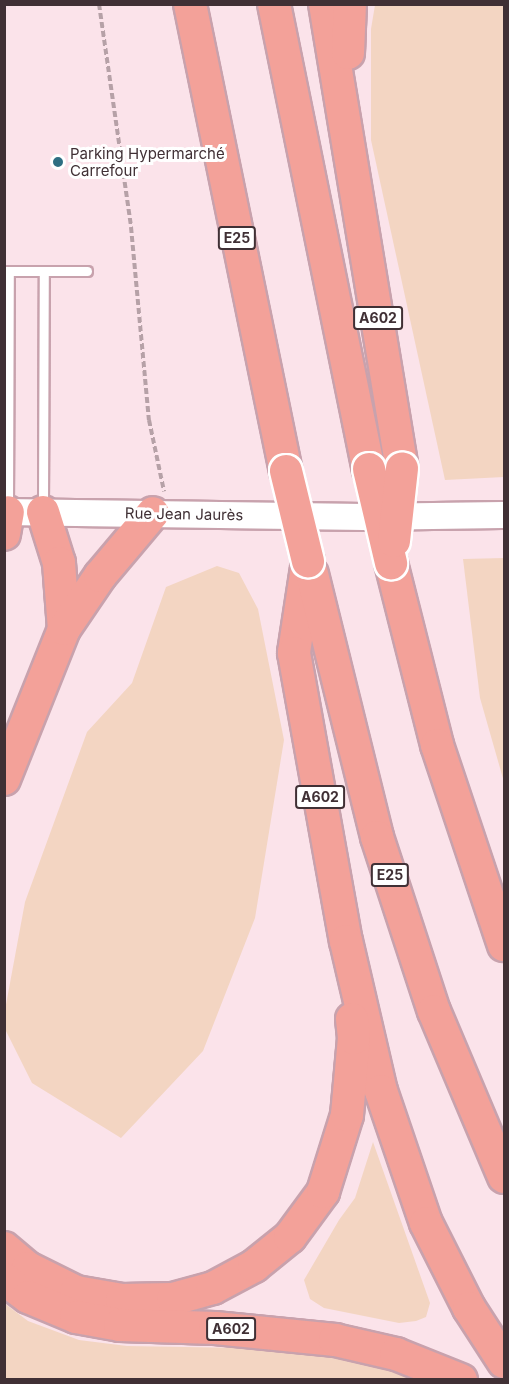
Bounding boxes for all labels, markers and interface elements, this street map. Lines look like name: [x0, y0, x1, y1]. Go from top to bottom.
place label: Parking Hypermarché Carrefour: [70, 144, 225, 179]
marker: Parking Hypermarché Carrefour: [51, 155, 65, 169]
road number: E25: [218, 227, 256, 249]
road number: A602: [352, 307, 404, 329]
street label: Rue Jean Jaurès: [125, 504, 243, 524]
road number: A602: [294, 786, 346, 808]
road number: E25: [370, 864, 410, 886]
road number: A602: [206, 1318, 256, 1340]

